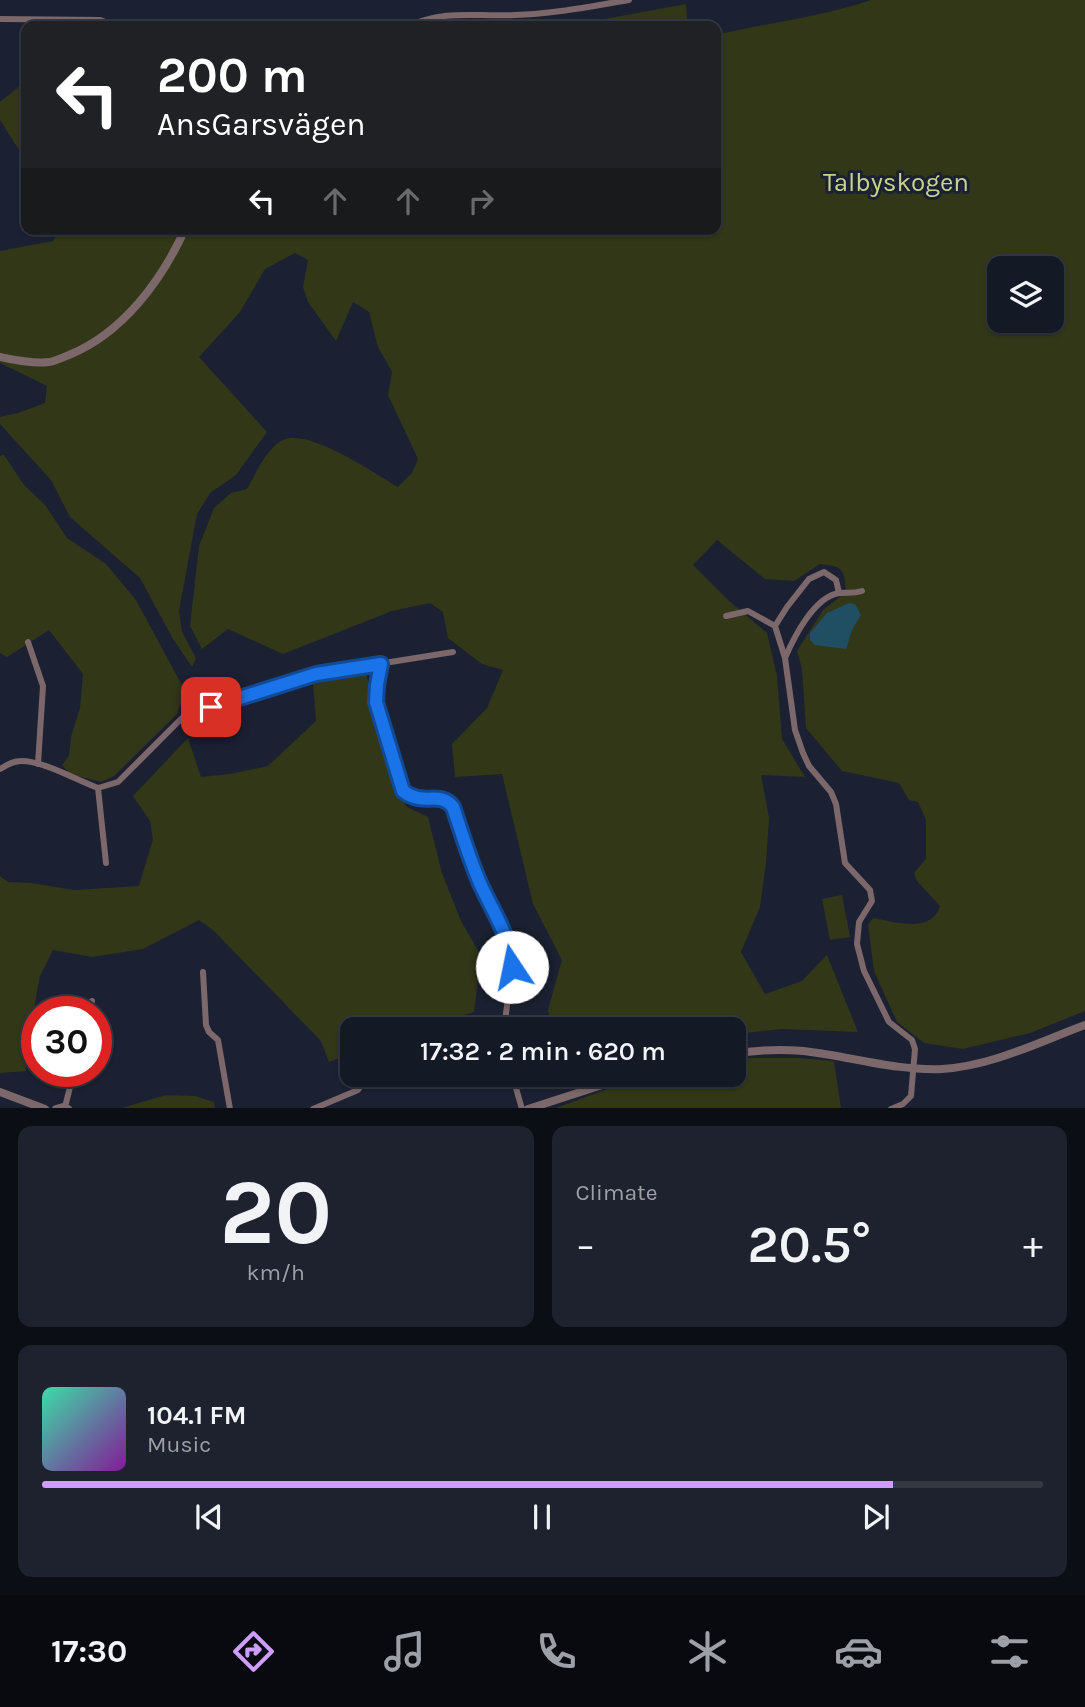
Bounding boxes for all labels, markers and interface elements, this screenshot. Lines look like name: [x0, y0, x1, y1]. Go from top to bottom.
text: 200 m: [157, 47, 308, 104]
icon: left: [42, 49, 133, 140]
text: AnsGarsvägen: [157, 106, 366, 143]
park label: Talbyskogen: [823, 167, 969, 198]
icon: left: [243, 182, 281, 220]
icon: ahead: [316, 182, 354, 220]
icon: ahead: [389, 182, 427, 220]
icon: right: [462, 182, 500, 220]
map controls: [987, 256, 1064, 333]
button: layers: [987, 256, 1064, 333]
pin: [181, 677, 241, 737]
icon: arrive: [192, 688, 230, 726]
position arrow: [475, 930, 549, 1004]
speed limit sign: 30: [21, 996, 112, 1087]
text: 17:32 · 2 min · 620 m: [420, 1036, 666, 1067]
text: 20: [219, 1160, 332, 1266]
text: Climate: [576, 1179, 658, 1206]
text: 20.5°: [747, 1214, 871, 1275]
text: −: [576, 1223, 595, 1268]
text: +: [1023, 1223, 1043, 1268]
text: km/h: [247, 1259, 305, 1286]
text: 104.1 FM: [147, 1400, 247, 1431]
text: Music: [147, 1431, 211, 1458]
icon: previous: [190, 1498, 228, 1536]
icon: pause: [523, 1498, 561, 1536]
icon: next: [857, 1498, 895, 1536]
icon: directions: [229, 1627, 278, 1676]
icon: music: [380, 1627, 429, 1676]
icon: phone: [532, 1627, 581, 1676]
icon: climate: [683, 1627, 732, 1676]
icon: car: [834, 1627, 883, 1676]
icon: filters: [985, 1627, 1034, 1676]
text: 17:30: [51, 1633, 127, 1670]

